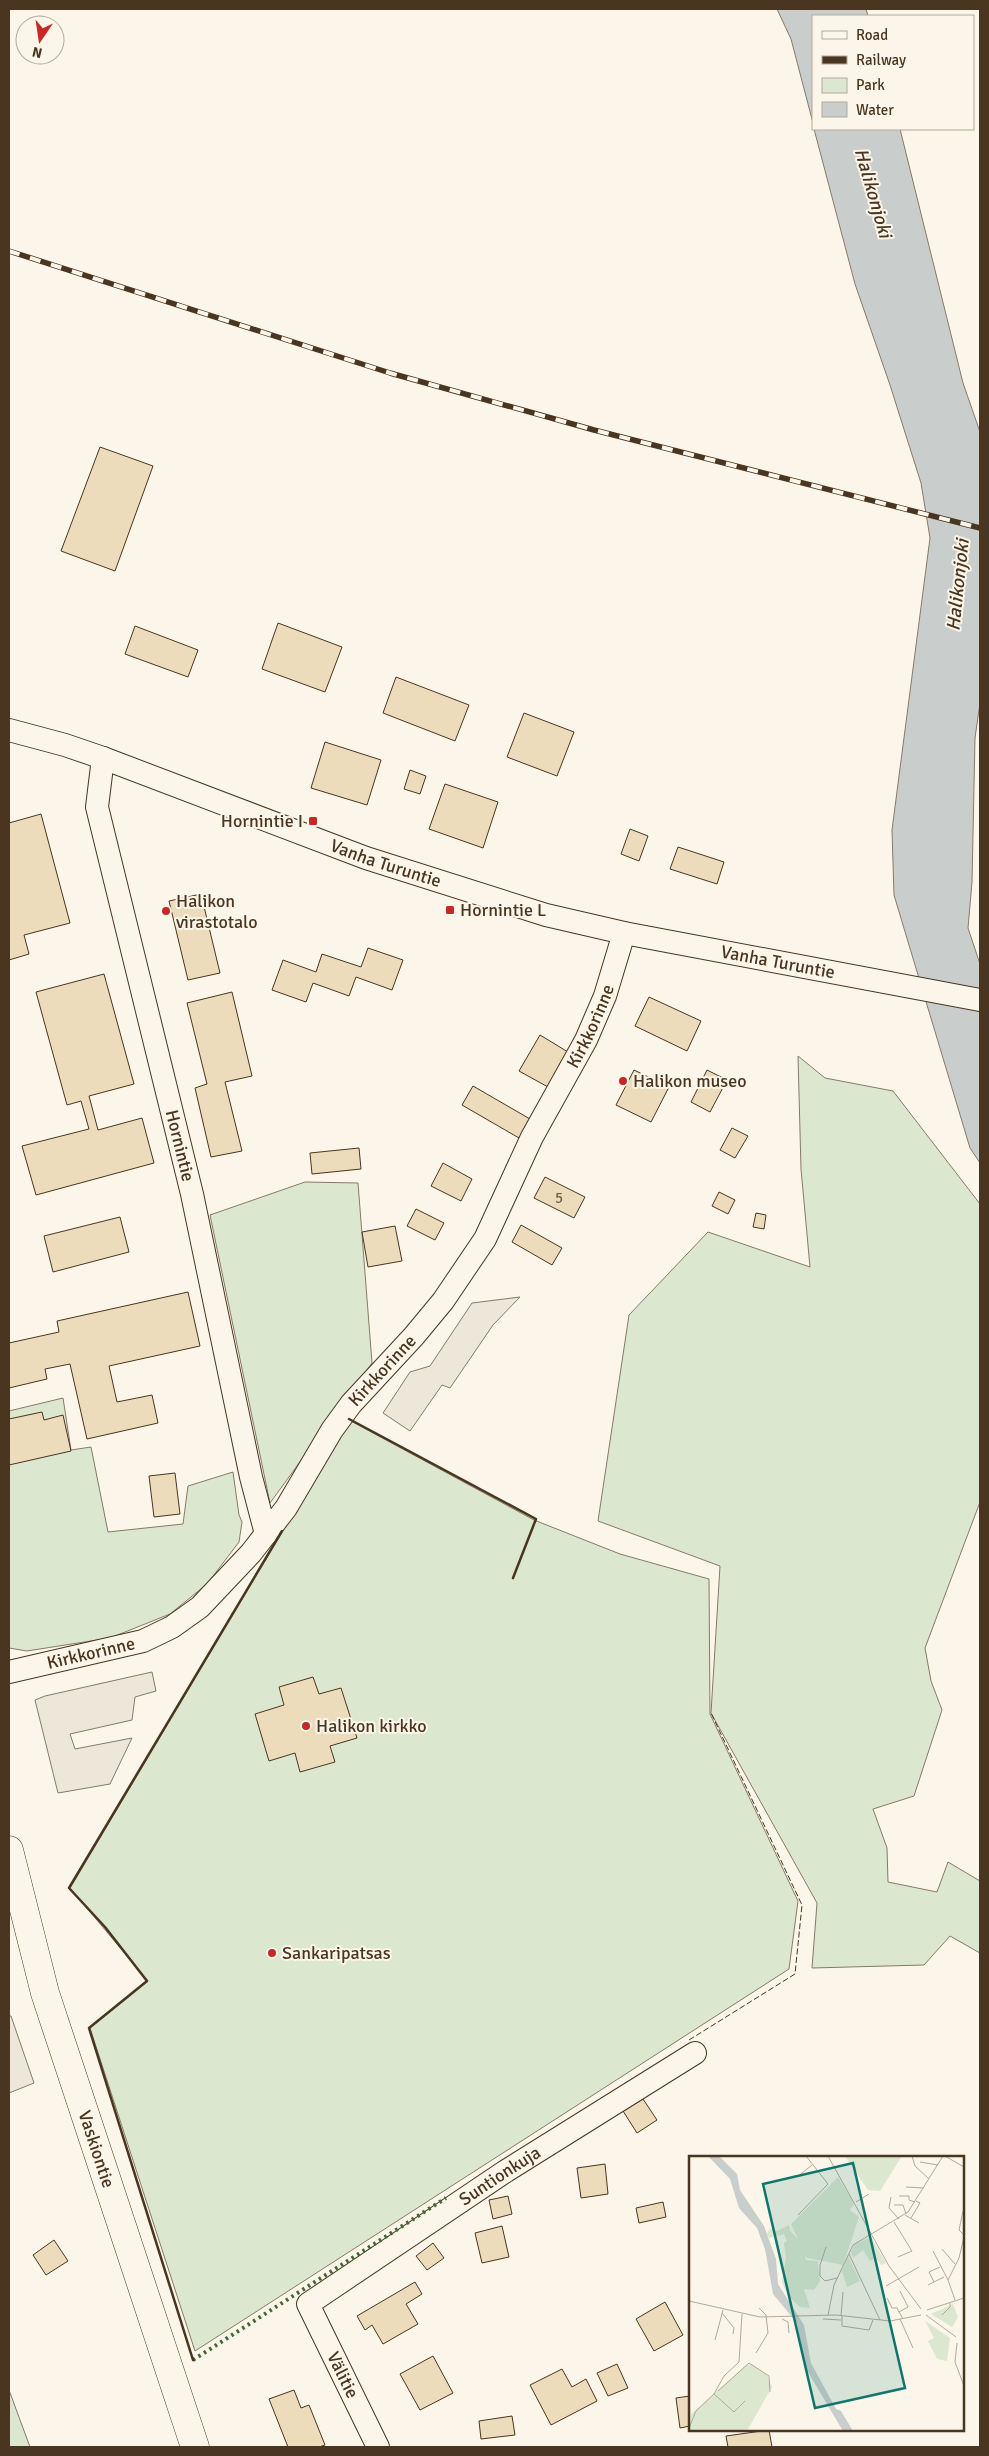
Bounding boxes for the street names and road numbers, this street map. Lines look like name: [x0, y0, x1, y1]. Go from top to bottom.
street label: Vanha Turuntie: [327, 834, 444, 892]
street label: Vanha Turuntie: [719, 940, 837, 983]
street label: Kirkkorinne: [562, 982, 619, 1072]
street label: Hornintie: [161, 1107, 200, 1184]
street label: Kirkkorinne: [344, 1330, 421, 1411]
street label: Kirkkorinne: [45, 1632, 137, 1674]
street label: Vaskiontie: [74, 2108, 120, 2191]
street label: Suntionkuja: [455, 2141, 545, 2210]
street label: Välitie: [322, 2348, 364, 2402]

